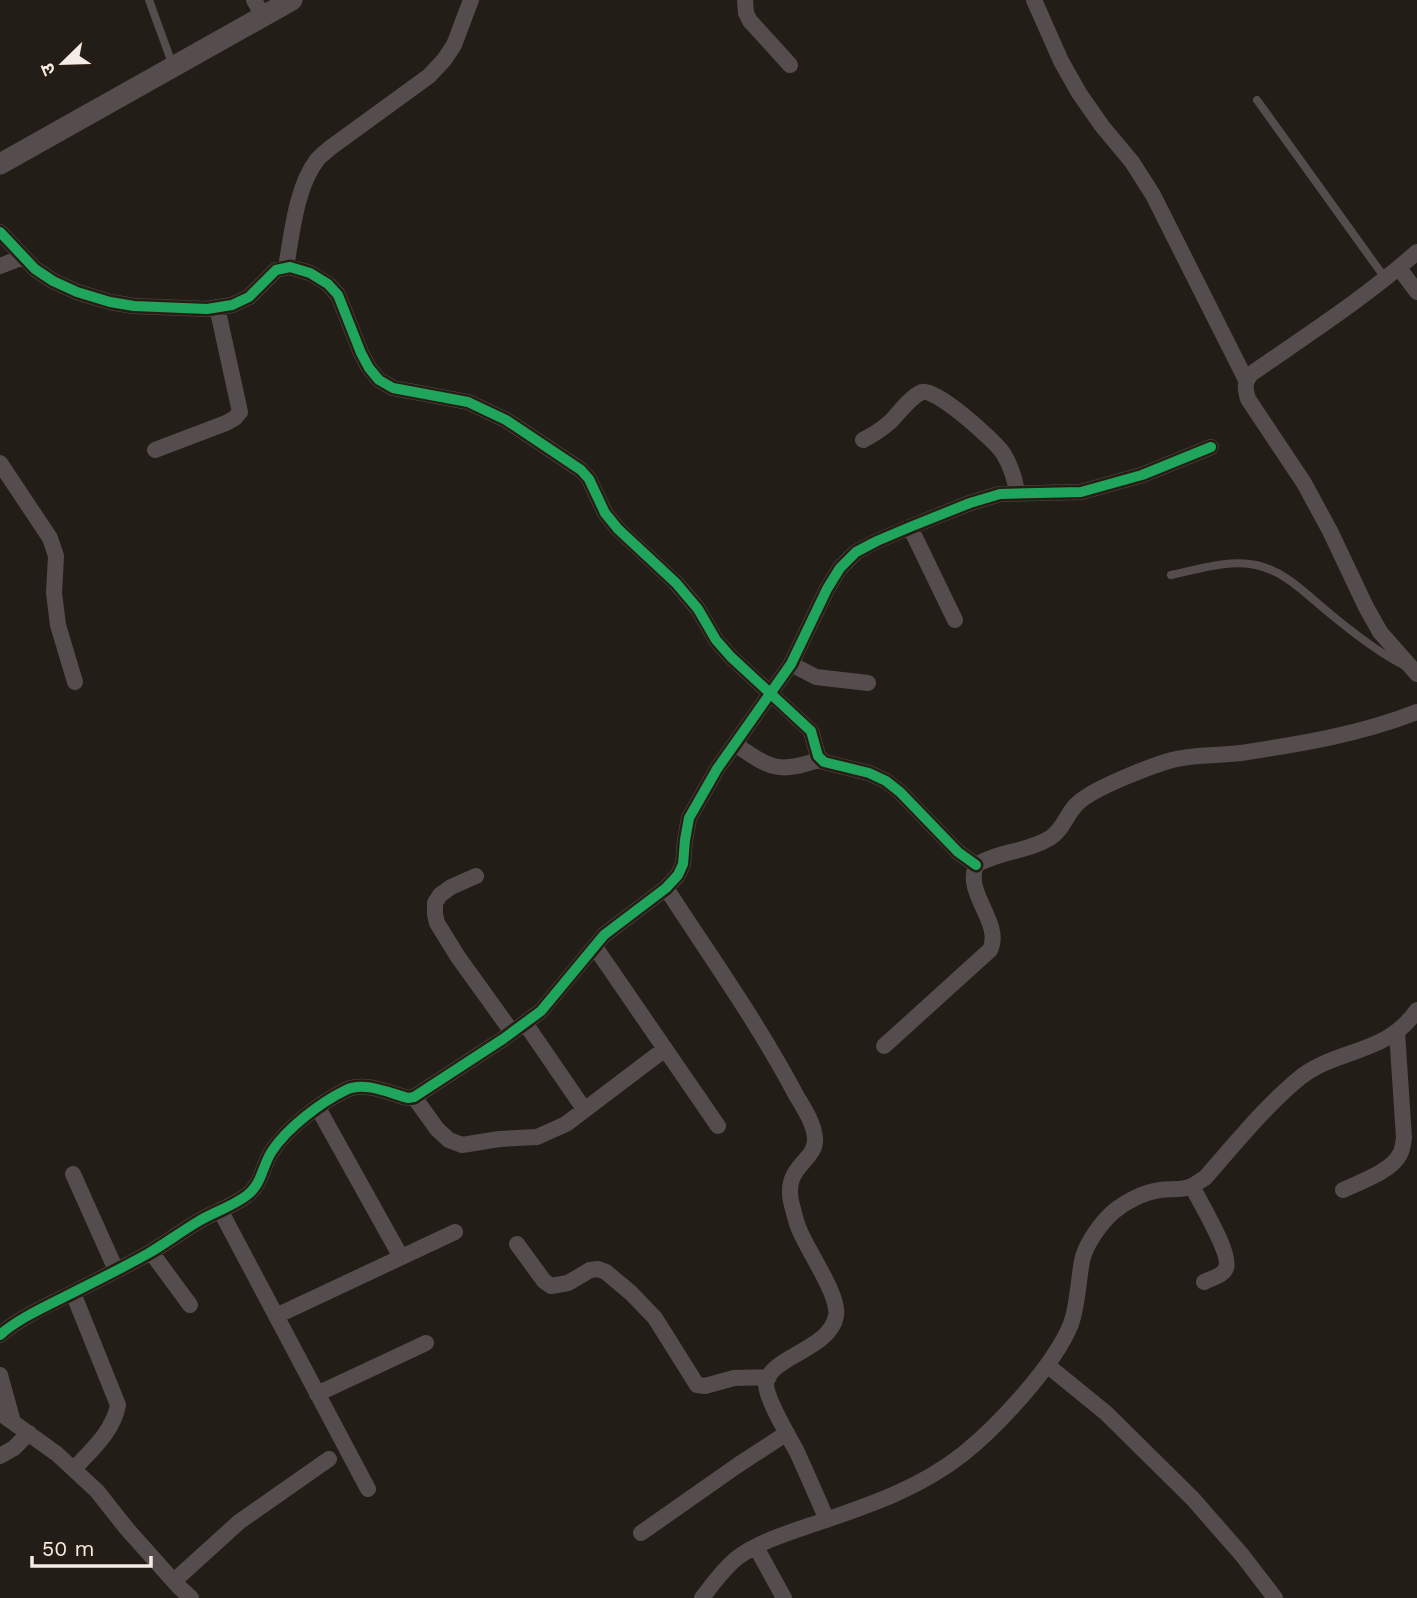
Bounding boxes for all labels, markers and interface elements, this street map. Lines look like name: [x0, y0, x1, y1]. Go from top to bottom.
north arrow: [28, 28, 98, 98]
text: उ: [35, 59, 61, 79]
scale bar: [32, 1524, 150, 1568]
text: 50 m: [42, 1536, 94, 1561]

